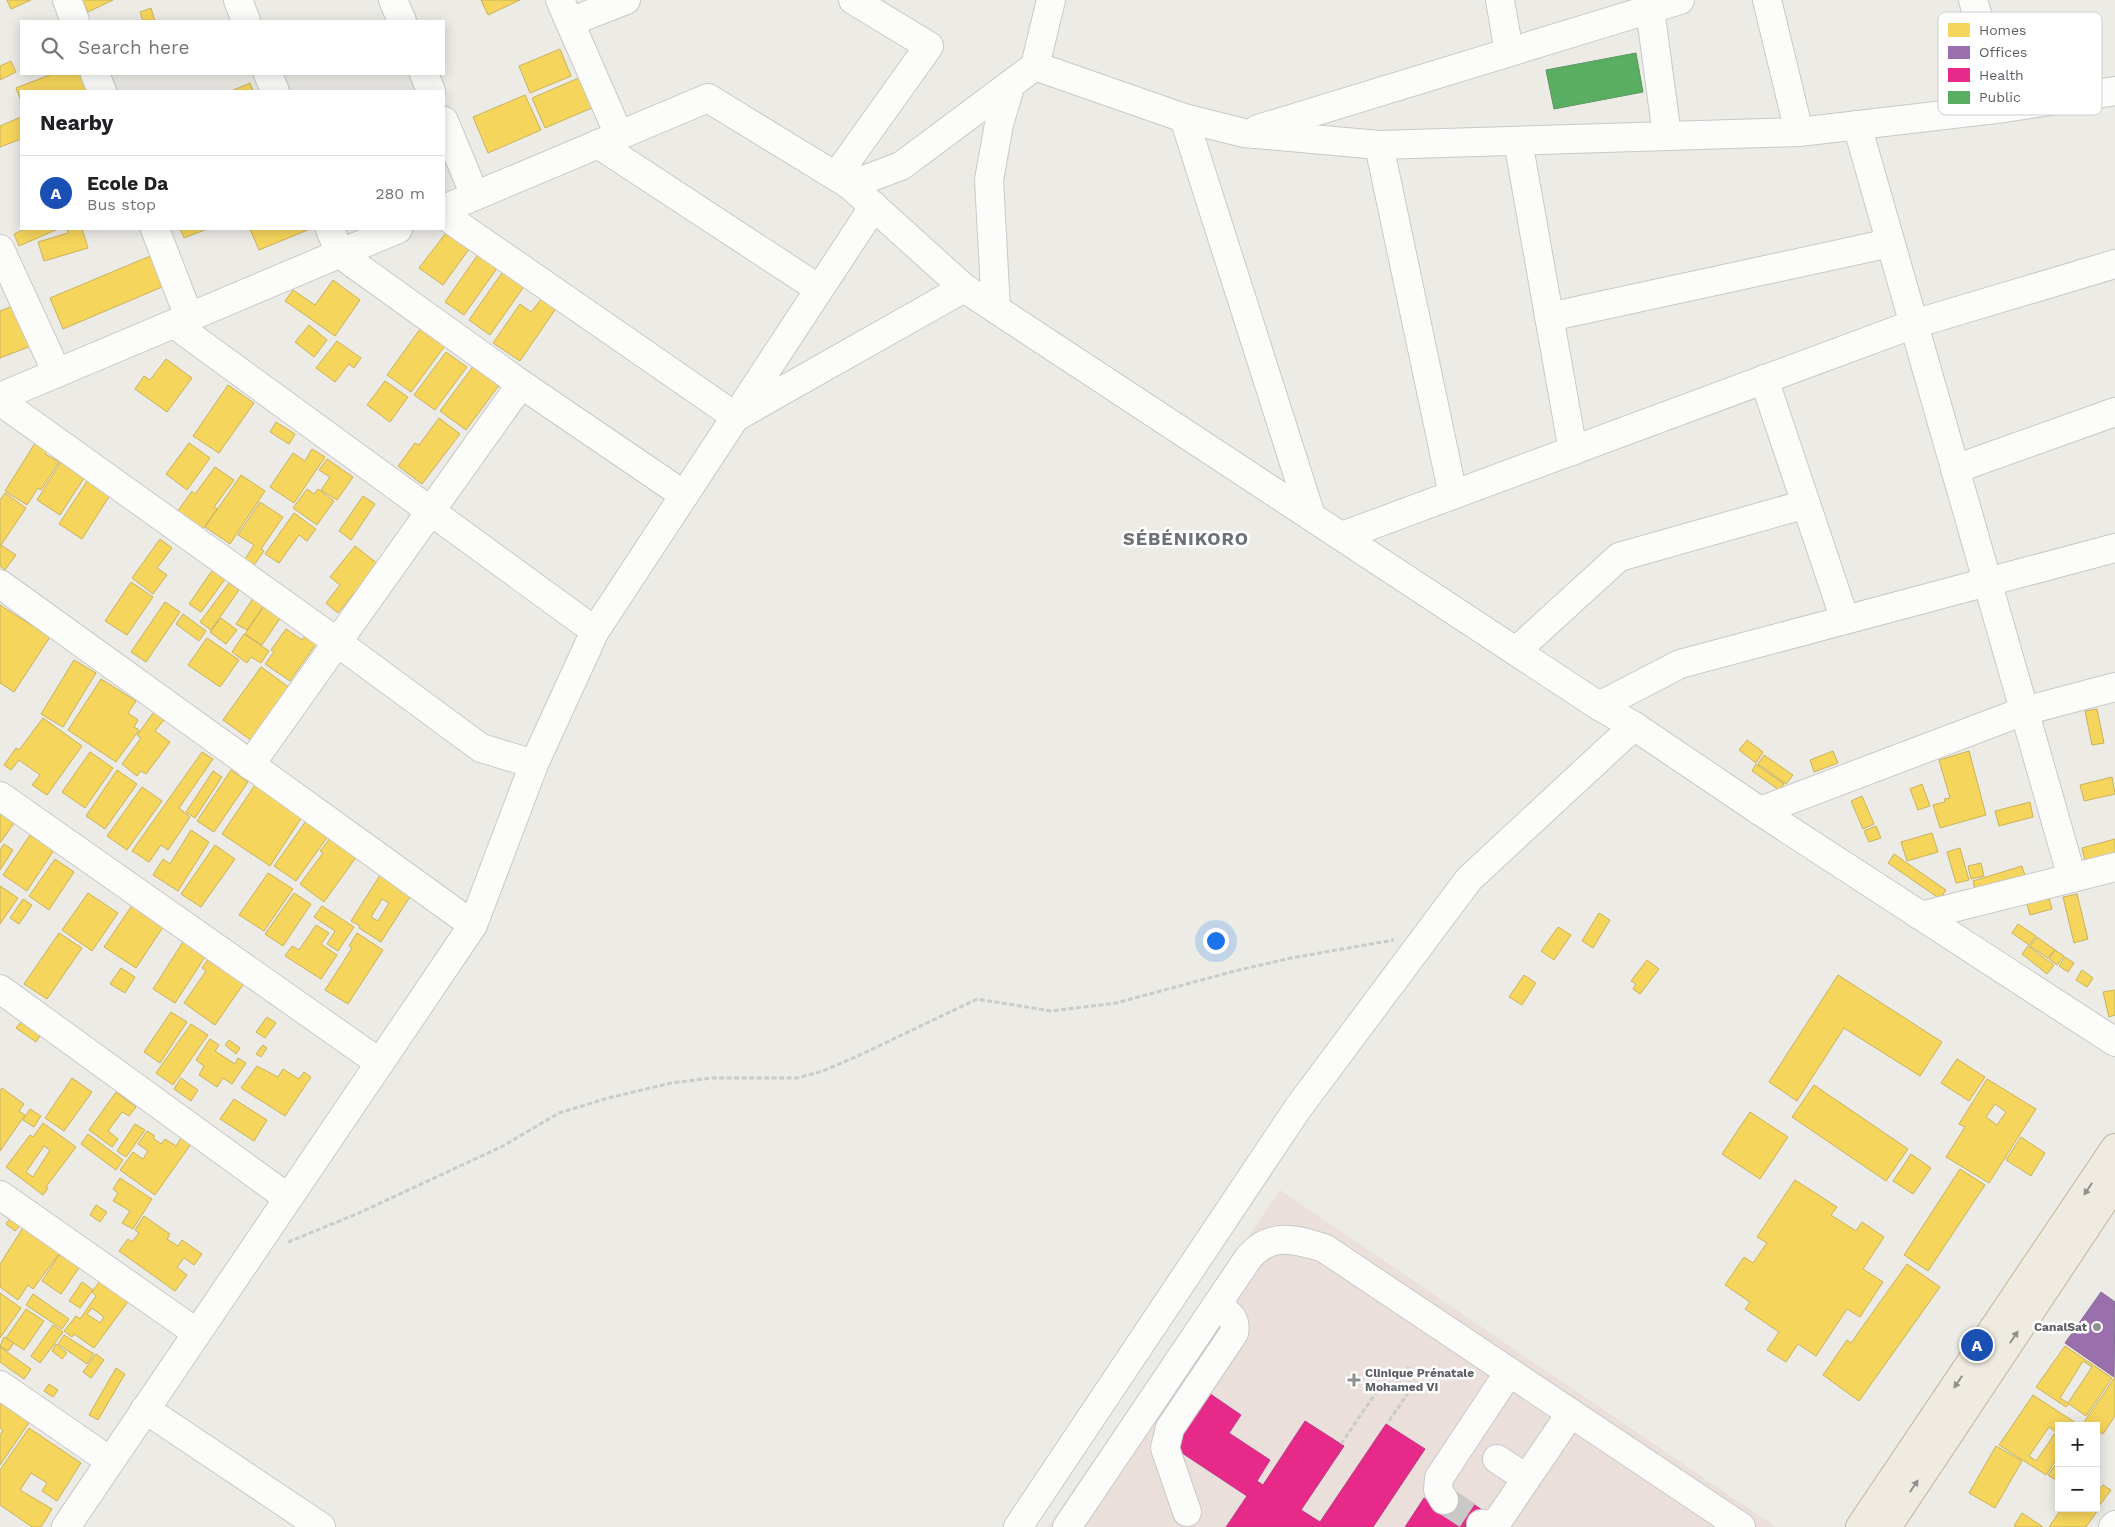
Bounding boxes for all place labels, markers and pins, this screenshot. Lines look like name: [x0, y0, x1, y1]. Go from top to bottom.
place label: CanalSat: [2034, 1320, 2088, 1334]
marker: CanalSat: [2091, 1321, 2103, 1333]
pin: A: [1961, 1326, 1993, 1364]
place label: Clinique Prénatale Mohamed VI: [1365, 1366, 1474, 1394]
marker: Clinique Prénatale Mohamed VI: [1347, 1373, 1361, 1387]

